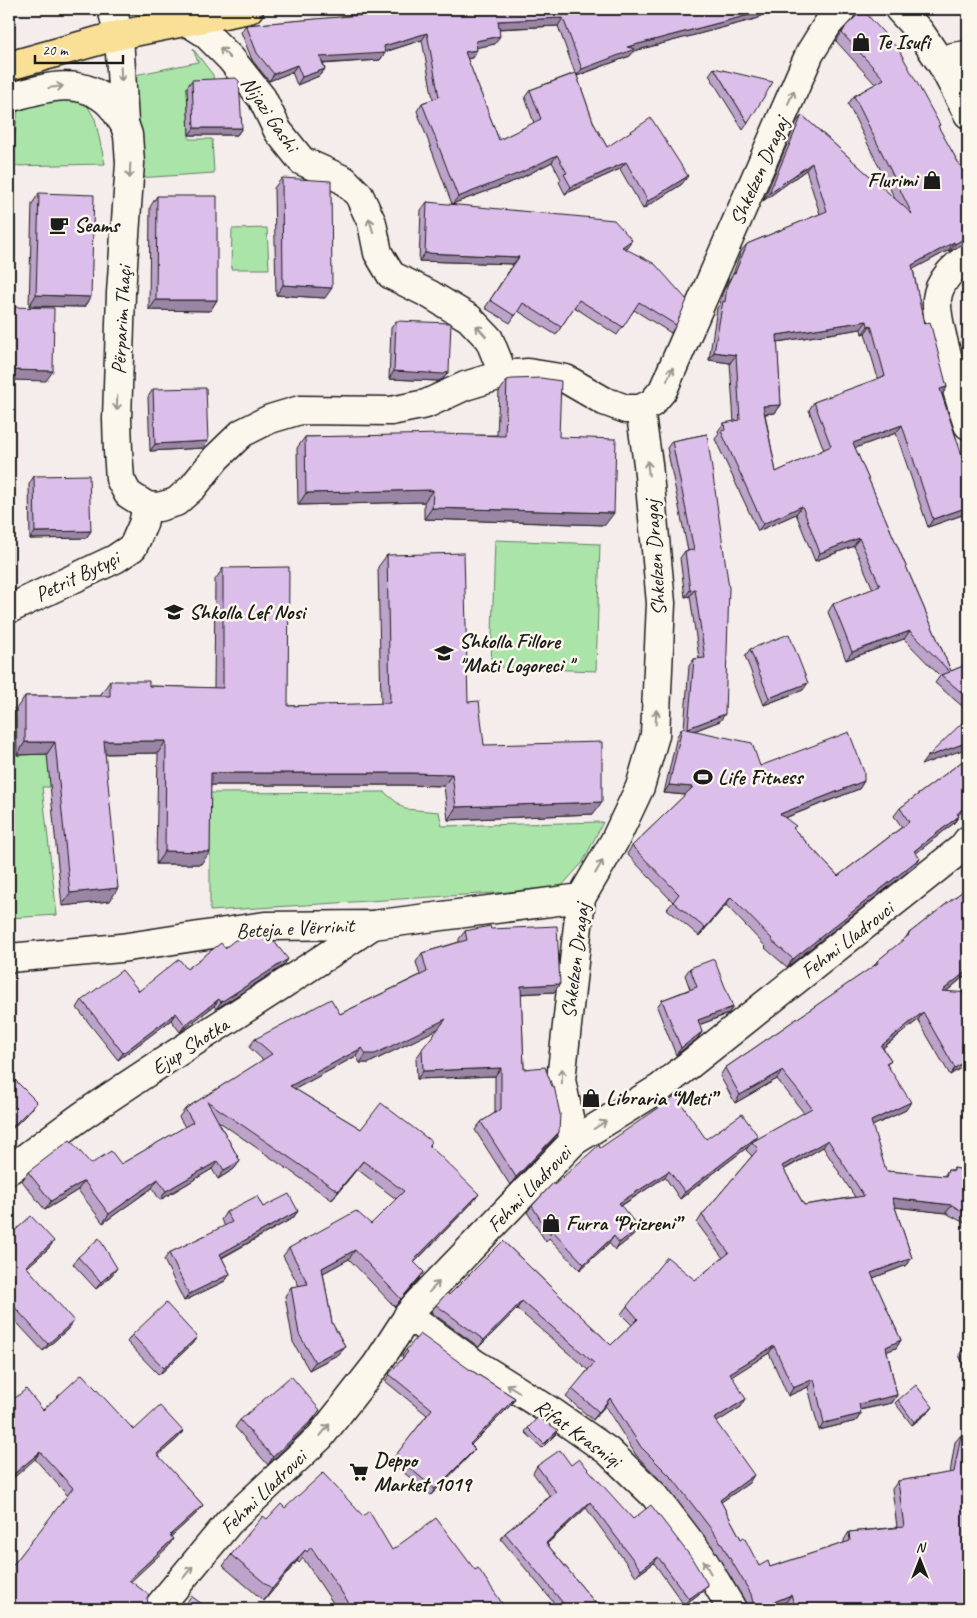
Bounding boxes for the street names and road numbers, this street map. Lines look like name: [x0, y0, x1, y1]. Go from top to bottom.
street label: Nijazi Gashi: [235, 71, 306, 159]
street label: Shkelzen Dragaj: [724, 110, 795, 229]
street label: Përparim Thaçi: [105, 262, 137, 375]
street label: Shkelzen Dragaj: [638, 497, 672, 617]
street label: Petrit Bytyçi: [31, 543, 126, 607]
street label: Fehmi Lladrovci: [796, 894, 901, 984]
street label: Shkelzen Dragaj: [555, 899, 595, 1020]
street label: Beteja e Vërrinit: [235, 912, 357, 944]
street label: Ejup Shotka: [147, 1010, 235, 1080]
street label: Fehmi Lladrovci: [481, 1138, 579, 1238]
street label: Rifat Krasniqi: [530, 1393, 629, 1475]
street label: Fehmi Lladrovci: [214, 1442, 314, 1540]

